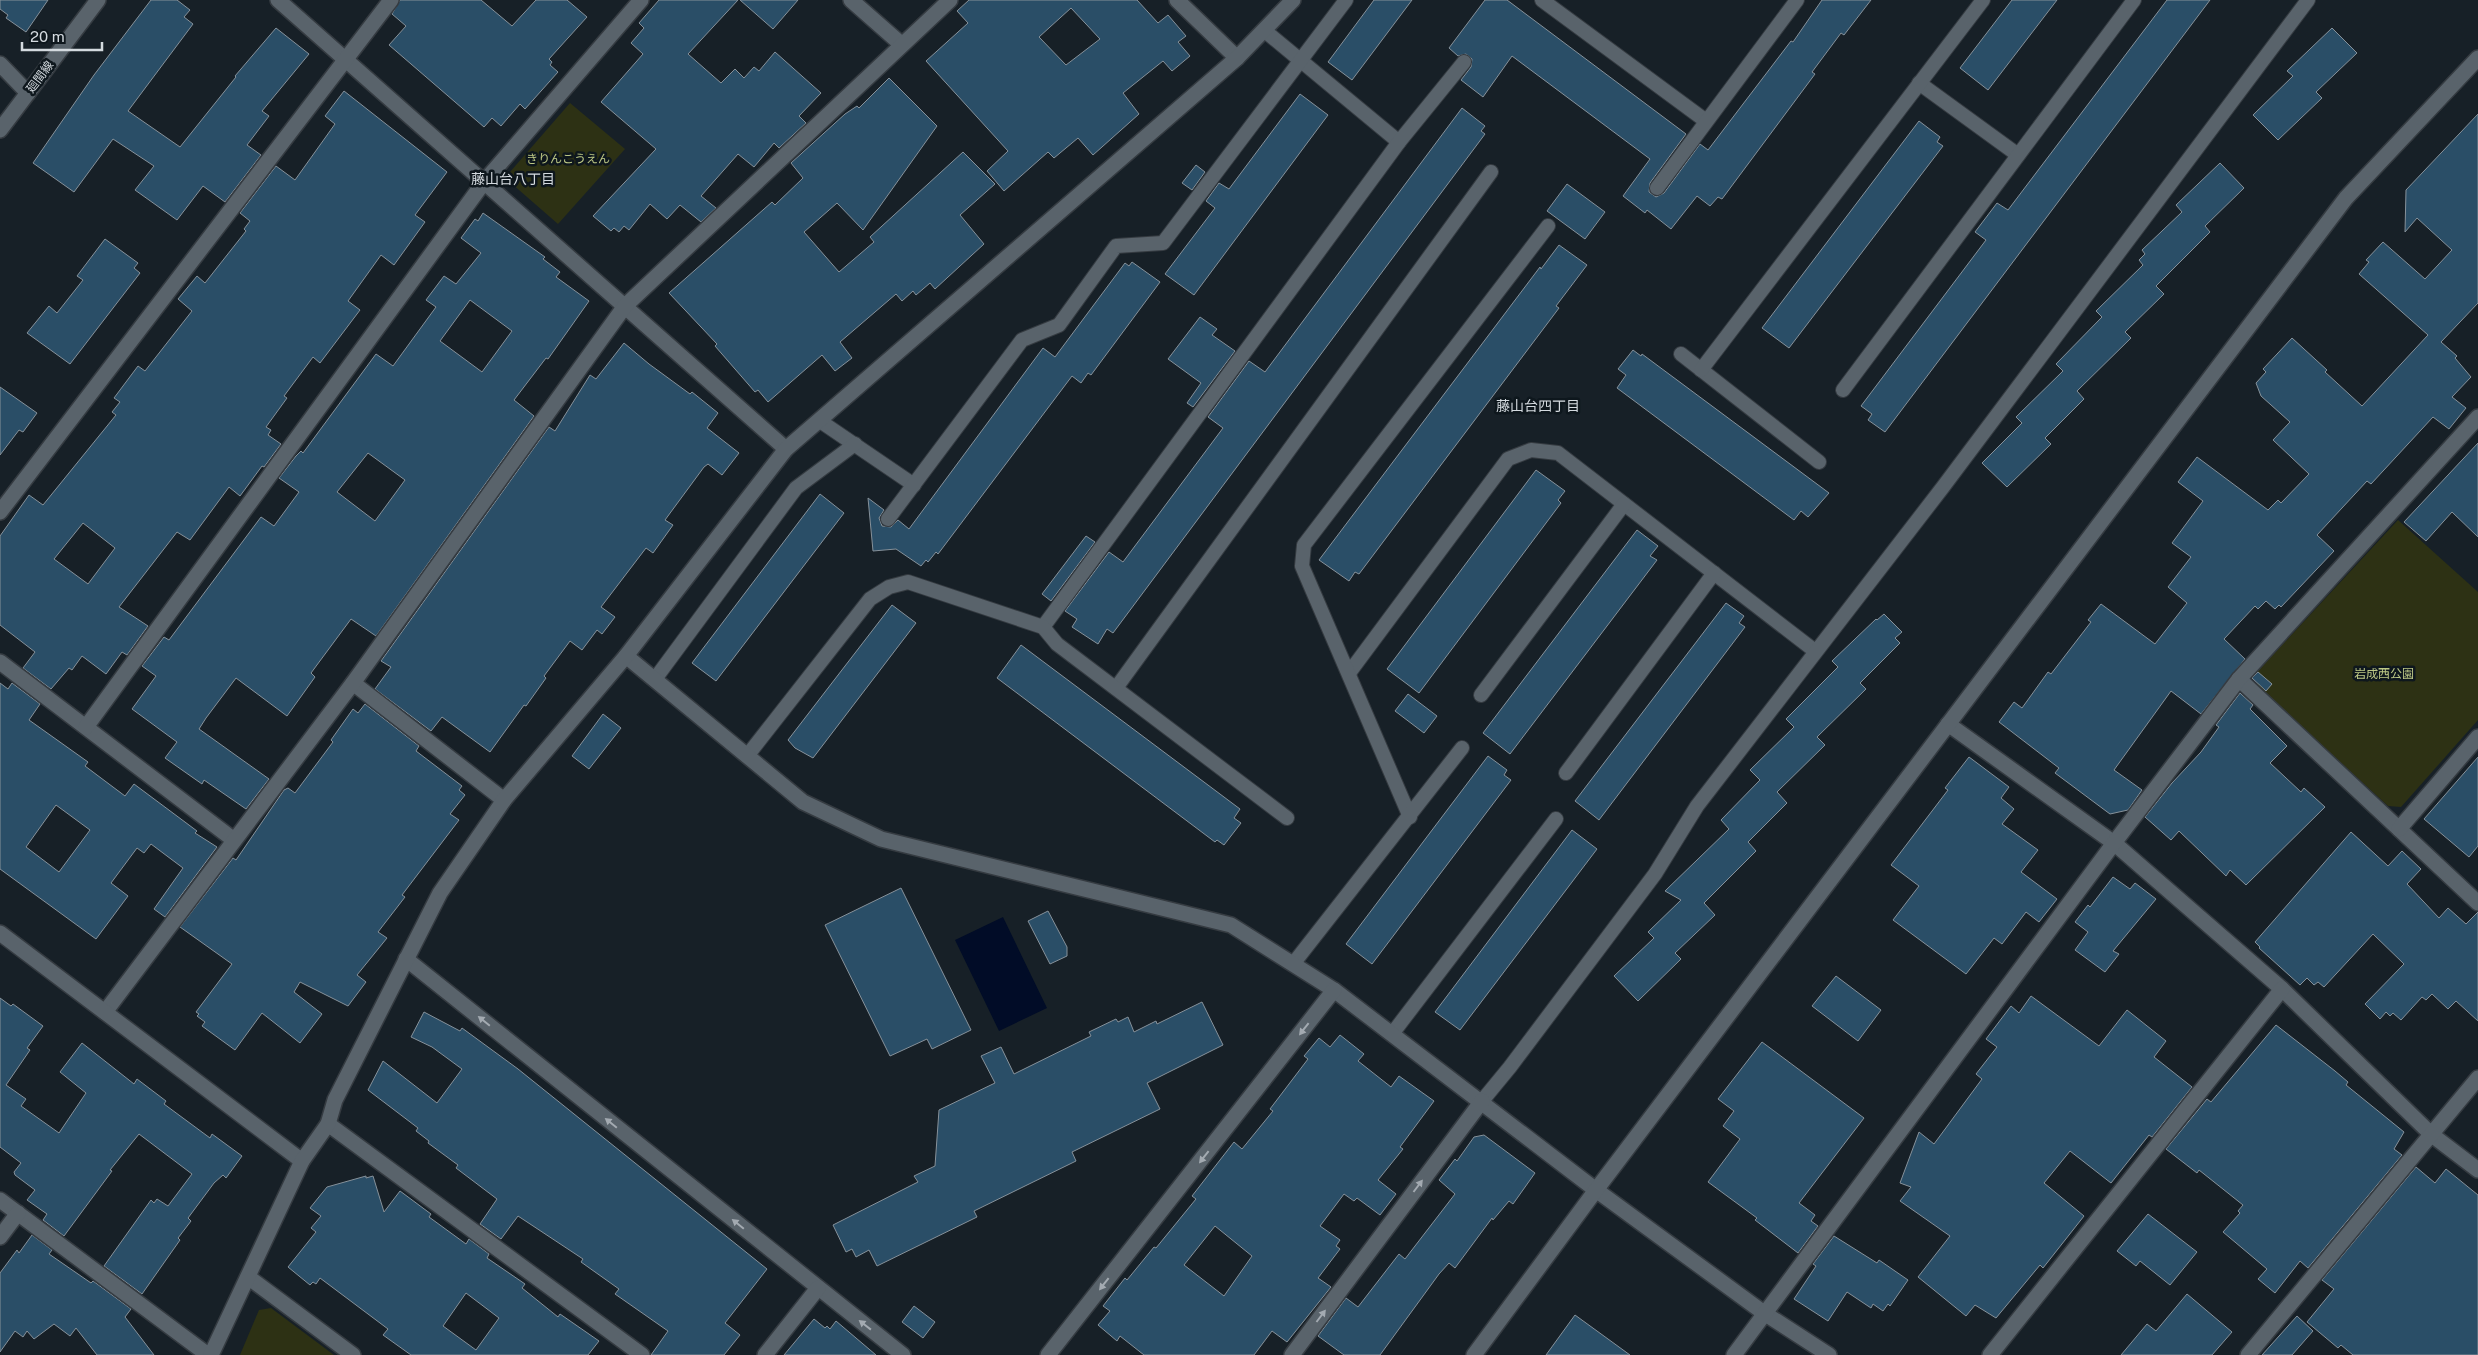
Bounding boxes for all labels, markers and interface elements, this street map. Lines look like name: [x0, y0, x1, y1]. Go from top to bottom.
scale bar: [22, 20, 102, 52]
text: 20 m: [30, 28, 65, 45]
street label: 廻間線: [24, 58, 56, 96]
park label: きりんこうえん: [526, 152, 610, 166]
district label: 藤山台八丁目: [471, 171, 555, 187]
district label: 藤山台四丁目: [1496, 398, 1580, 414]
park label: 岩成西公園: [2354, 667, 2414, 681]
one-way arrow: [478, 1016, 491, 1027]
one-way arrow: [1299, 1022, 1310, 1035]
one-way arrow: [605, 1117, 618, 1128]
one-way arrow: [1199, 1150, 1209, 1163]
one-way arrow: [1413, 1180, 1424, 1193]
one-way arrow: [732, 1218, 745, 1229]
one-way arrow: [1098, 1277, 1109, 1290]
one-way arrow: [1316, 1310, 1327, 1323]
one-way arrow: [859, 1319, 872, 1330]

